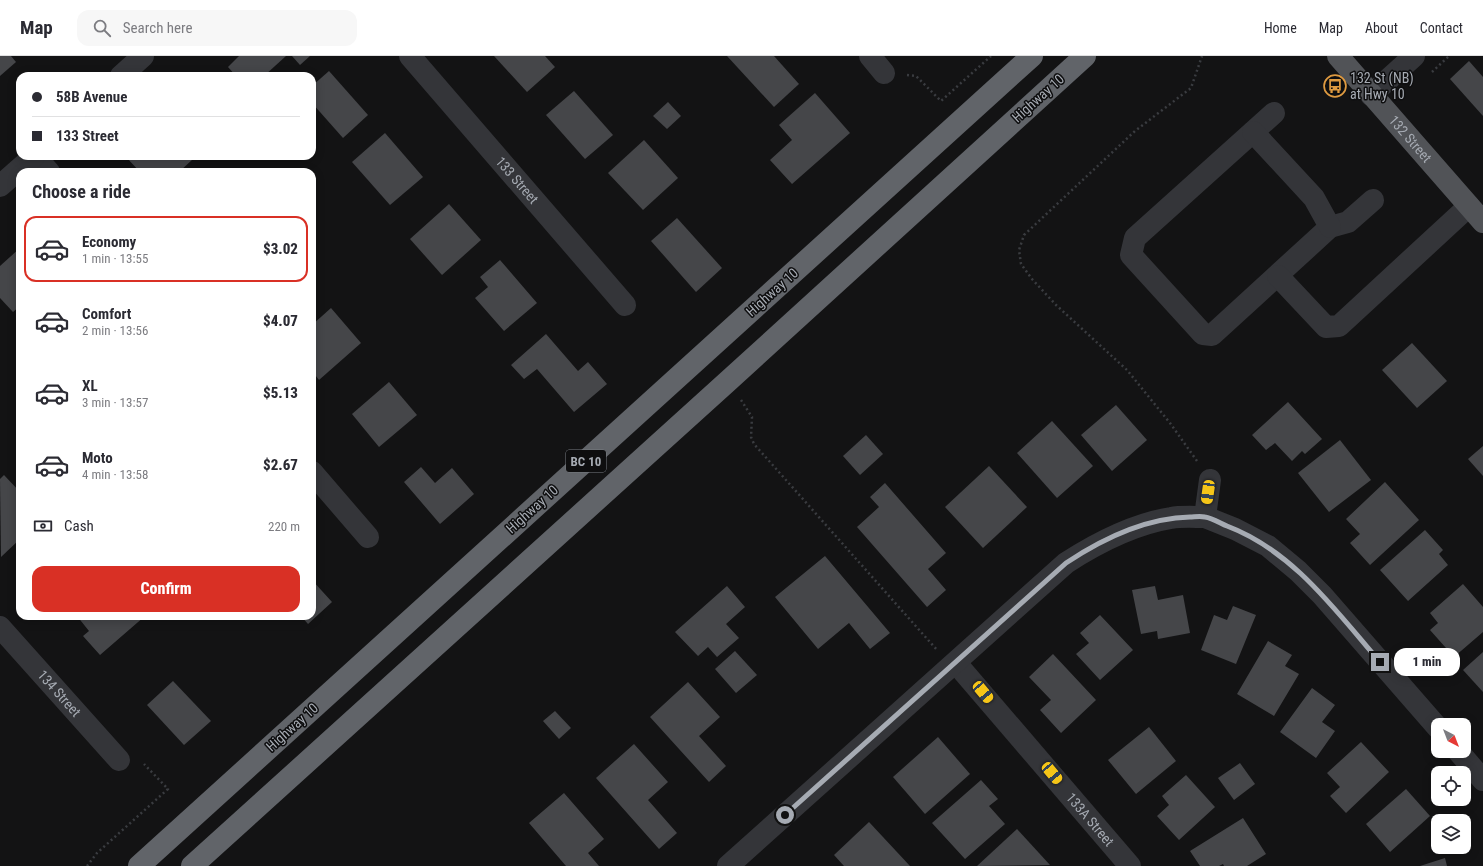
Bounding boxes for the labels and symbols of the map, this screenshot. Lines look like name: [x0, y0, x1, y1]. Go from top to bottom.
place label: 132 St (NB) at Hwy 10: [1350, 70, 1414, 102]
street label: Highway 10: [1009, 71, 1067, 125]
bus stop icon: 132 St (NB) at Hwy 10: [1322, 73, 1348, 99]
street label: 132 Street: [1386, 112, 1435, 166]
street label: 133 Street: [493, 153, 542, 207]
street label: Highway 10: [743, 265, 801, 319]
road number: BC 10: [566, 450, 606, 472]
car: [1200, 479, 1216, 505]
street label: Highway 10: [503, 482, 561, 536]
callout: 1 min: [1394, 648, 1460, 676]
route end: [1371, 653, 1389, 671]
street label: 134 Street: [34, 667, 84, 720]
car: [971, 679, 995, 705]
street label: Highway 10: [263, 700, 321, 754]
north arrow: [1431, 718, 1471, 758]
car: [1040, 760, 1064, 786]
street label: 133A Street: [1063, 790, 1117, 849]
route start: [776, 806, 794, 824]

